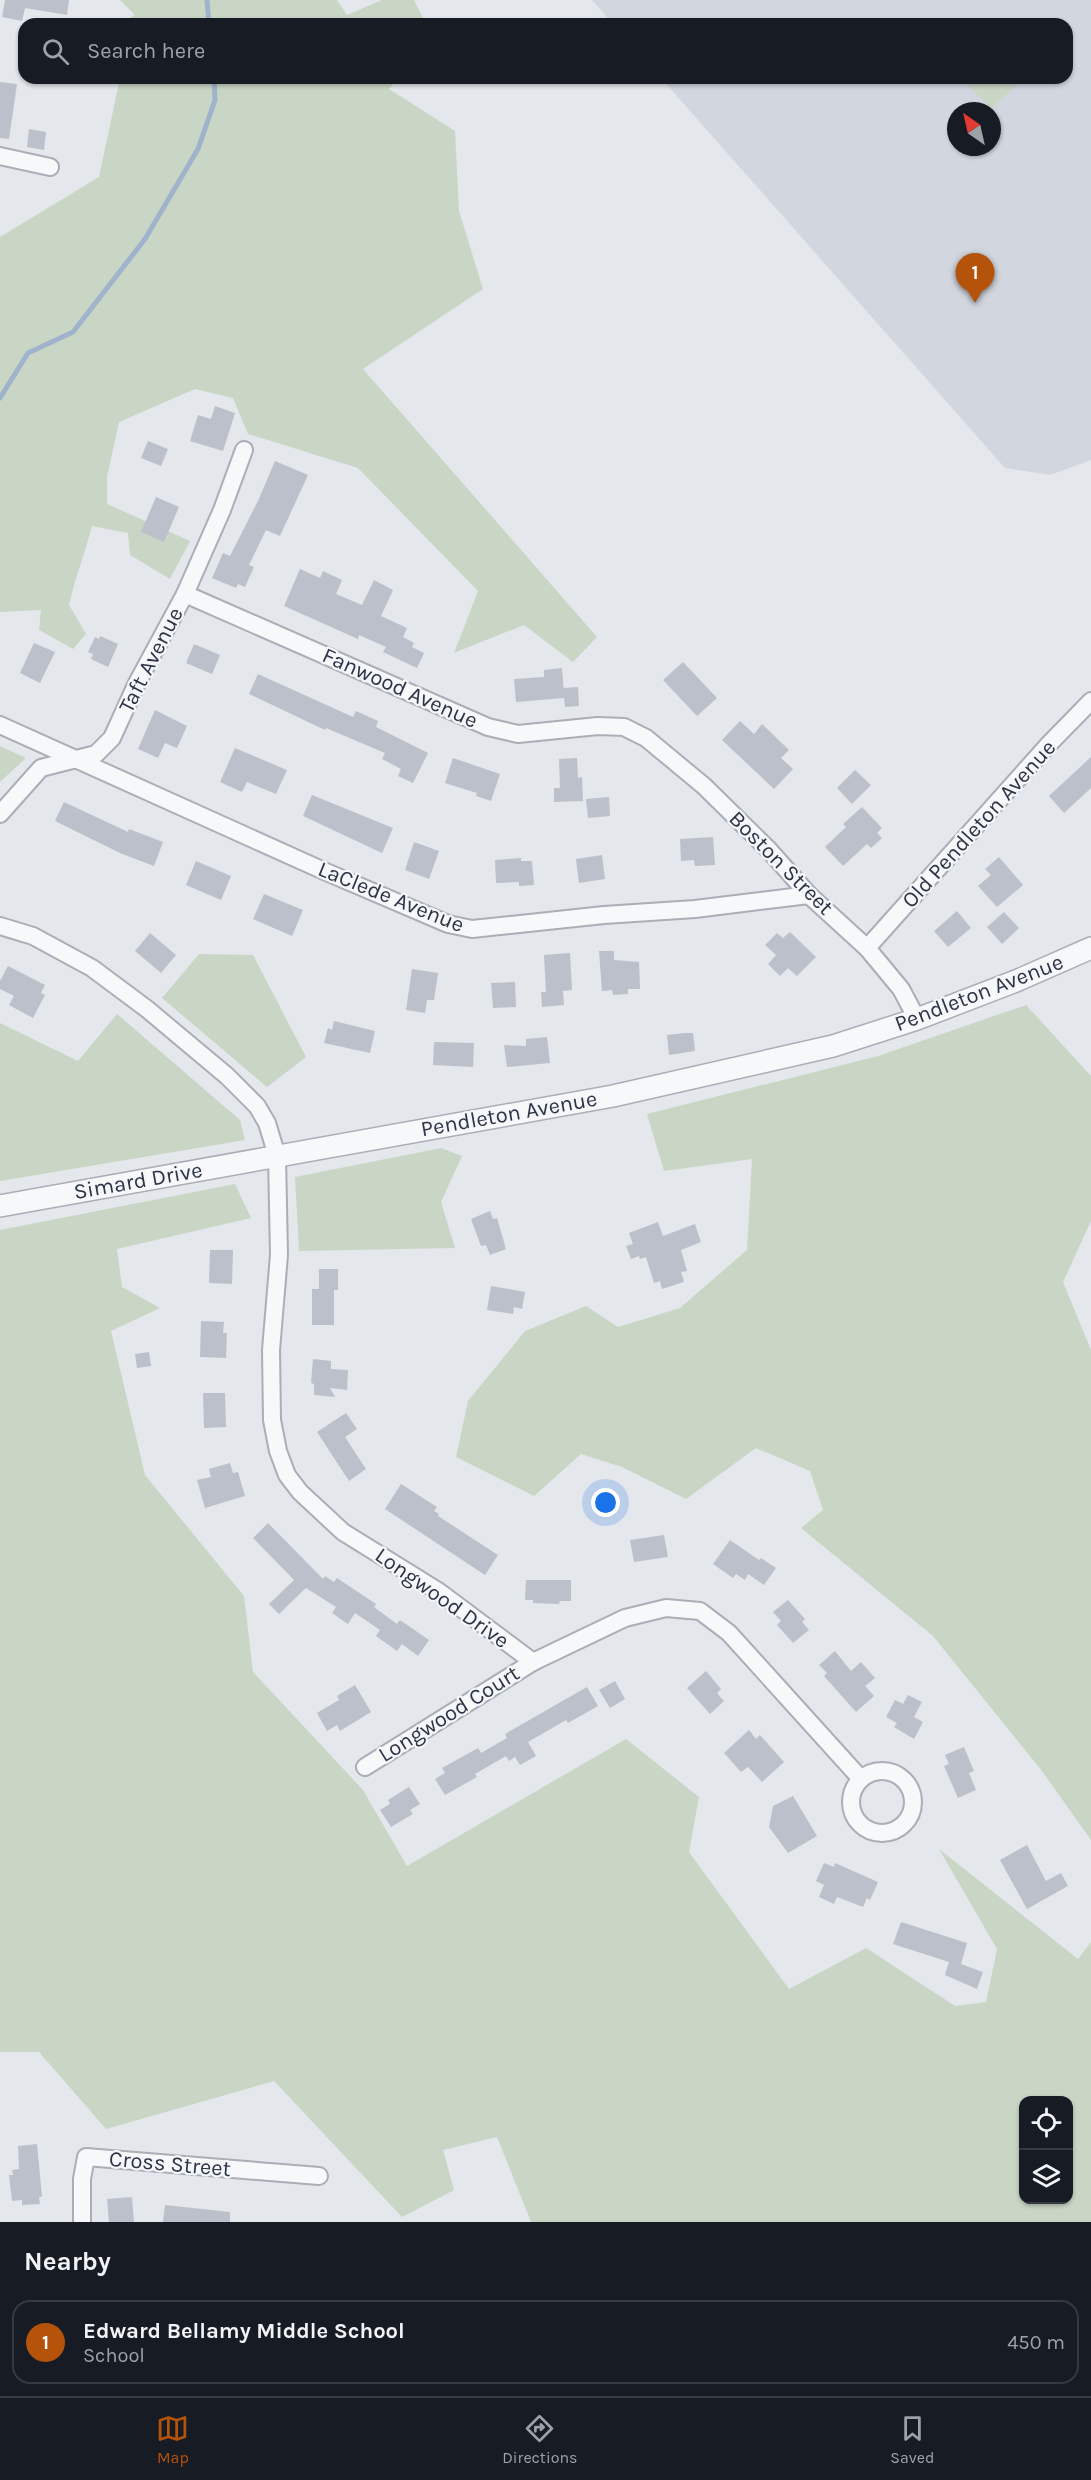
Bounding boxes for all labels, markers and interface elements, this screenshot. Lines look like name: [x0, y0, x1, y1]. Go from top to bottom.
search box: [18, 18, 1073, 84]
icon: search: [39, 35, 72, 68]
text: Search here: [87, 38, 205, 64]
north arrow: [947, 102, 1001, 156]
pin: 1: [956, 254, 994, 303]
street label: Taft Avenue: [113, 603, 189, 717]
street label: Fanwood Avenue: [318, 642, 482, 734]
street label: Old Pendleton Avenue: [897, 735, 1061, 913]
street label: Boston Street: [724, 806, 838, 920]
street label: LaClede Avenue: [314, 856, 468, 938]
street label: Pendleton Avenue: [891, 949, 1067, 1037]
street label: Pendleton Avenue: [419, 1086, 599, 1142]
street label: Simard Drive: [72, 1157, 204, 1205]
your location: [591, 1488, 620, 1517]
street label: Longwood Drive: [370, 1542, 514, 1654]
street label: Longwood Court: [374, 1660, 524, 1768]
map controls: [1019, 2096, 1073, 2204]
button: locate: [1019, 2096, 1073, 2150]
street label: Cross Street: [108, 2146, 232, 2182]
button: layers: [1019, 2150, 1073, 2204]
text: Nearby: [24, 2246, 111, 2277]
text: Edward Bellamy Middle School: [83, 2318, 405, 2344]
text: 1: [42, 2331, 49, 2354]
text: 450 m: [1007, 2331, 1065, 2354]
text: School: [83, 2344, 145, 2367]
tab: Map: [156, 2412, 189, 2467]
tab: Directions: [502, 2412, 577, 2467]
tab: Saved: [890, 2412, 935, 2467]

